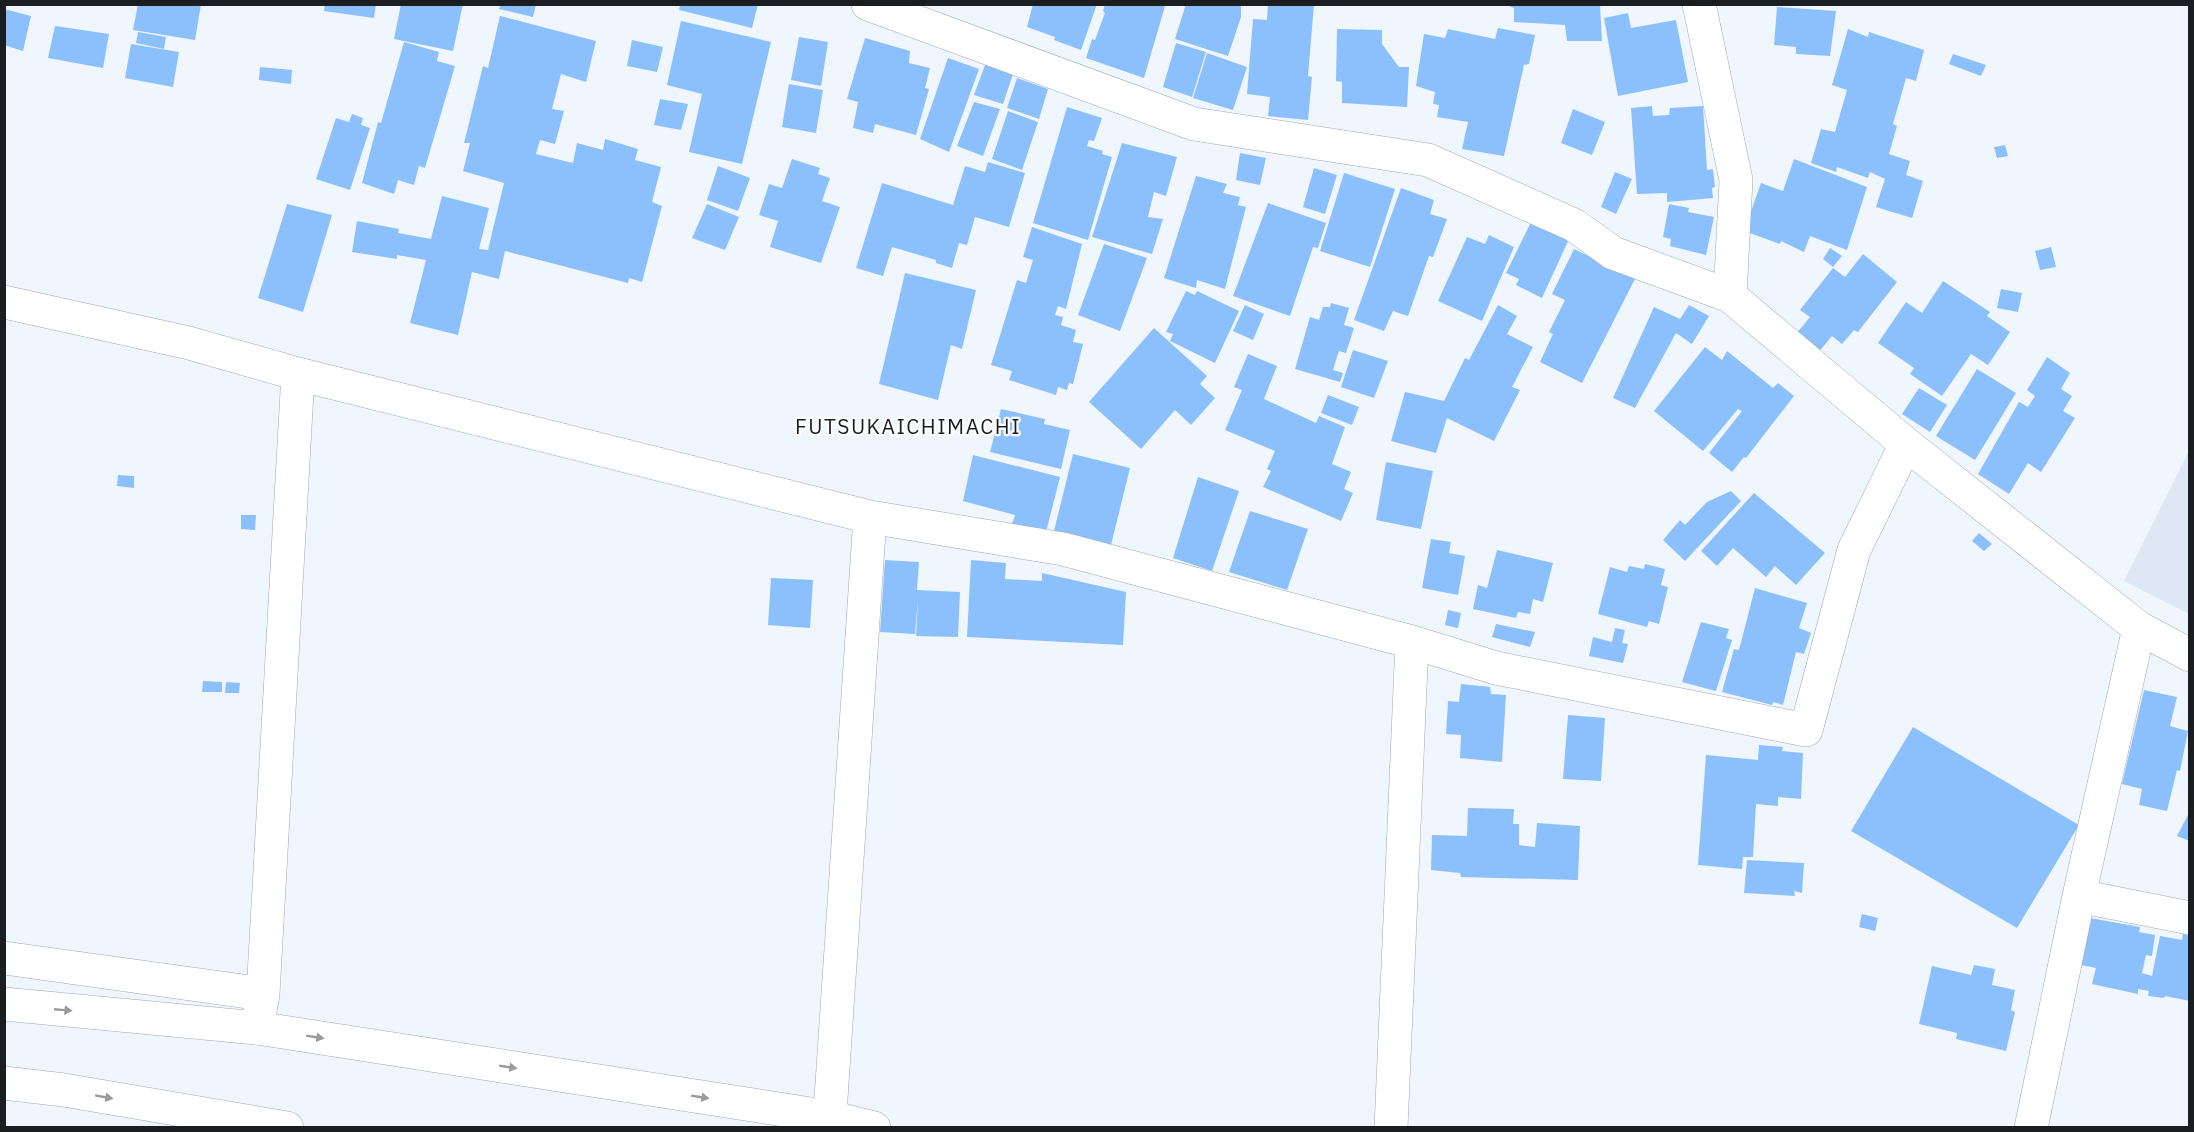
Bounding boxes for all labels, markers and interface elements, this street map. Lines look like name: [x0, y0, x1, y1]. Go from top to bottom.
district label: FUTSUKAICHIMACHI: [795, 412, 1021, 440]
one-way arrow: [53, 1005, 72, 1015]
one-way arrow: [306, 1033, 325, 1042]
one-way arrow: [498, 1063, 517, 1072]
one-way arrow: [691, 1092, 710, 1101]
one-way arrow: [95, 1093, 114, 1102]

